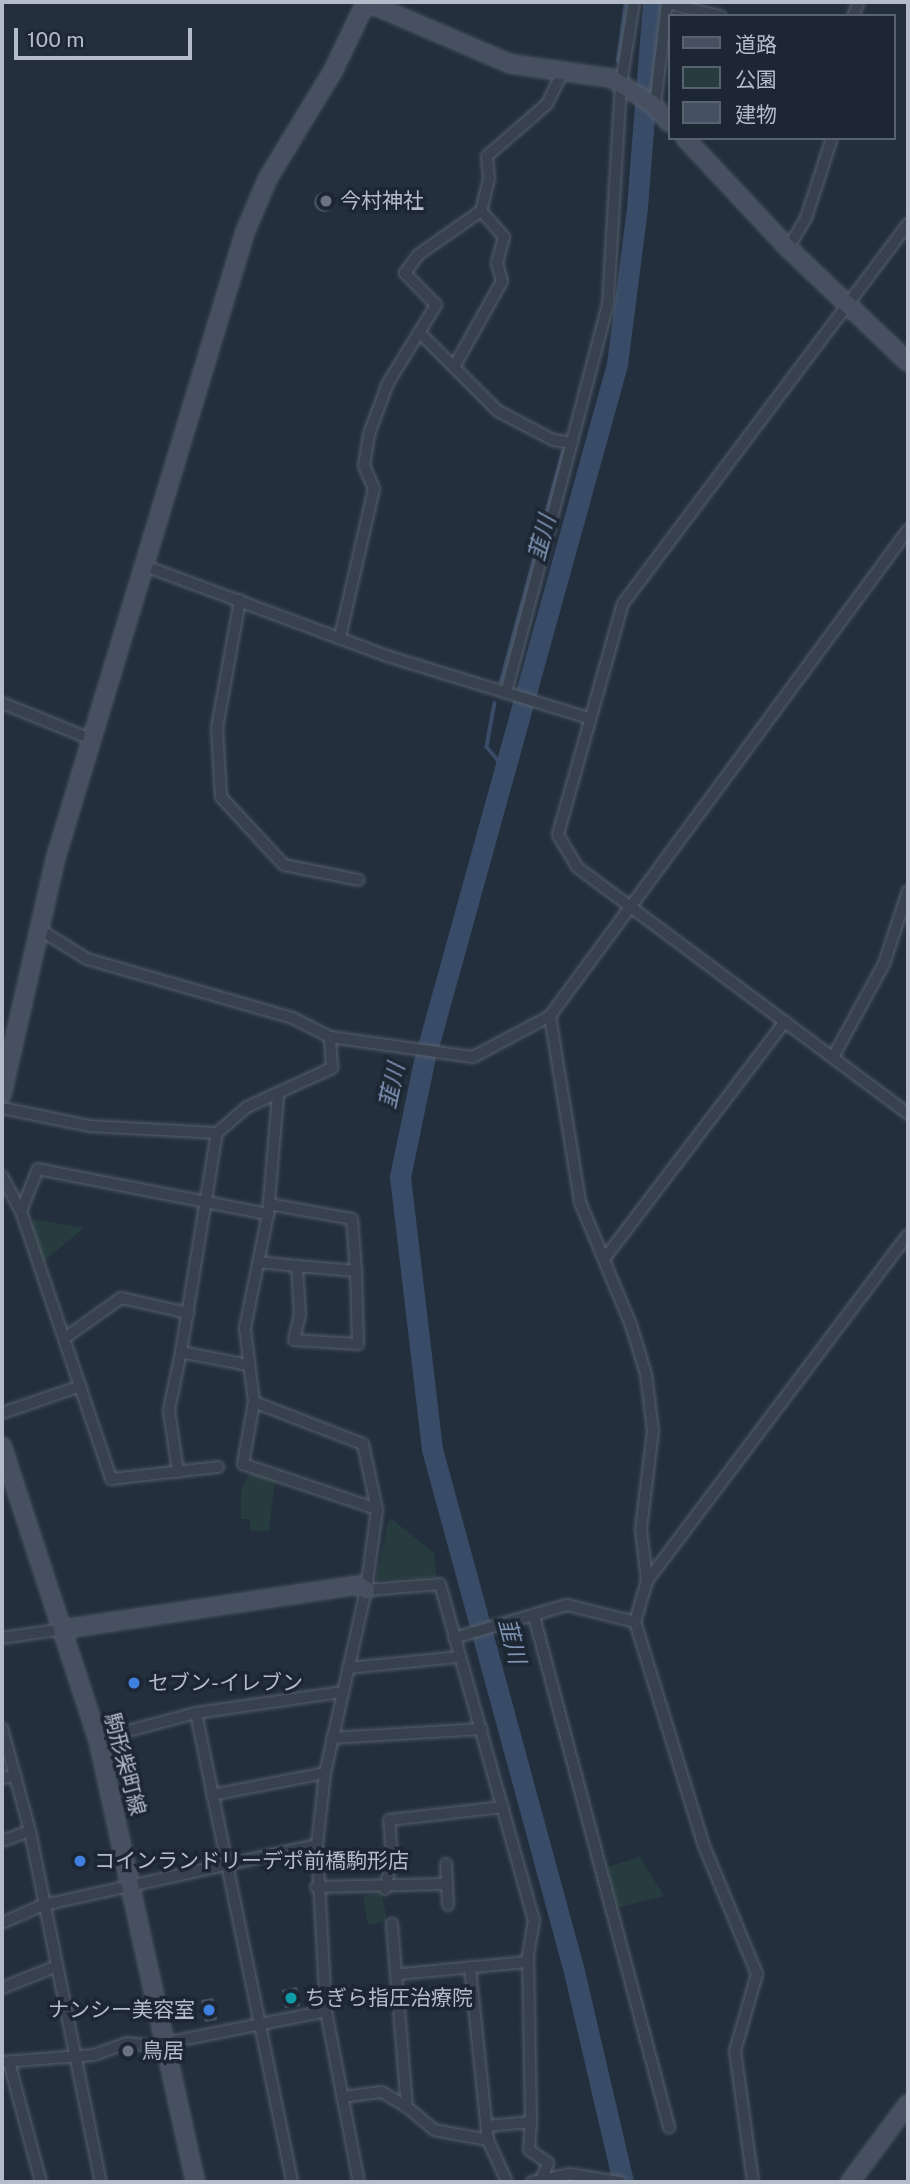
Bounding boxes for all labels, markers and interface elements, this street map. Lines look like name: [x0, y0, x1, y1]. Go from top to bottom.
scale bar: [18, 14, 196, 58]
legend: [668, 14, 896, 140]
text: 100 m: [27, 27, 84, 52]
text: 道路: [735, 32, 777, 57]
text: 公園: [735, 67, 777, 92]
text: 建物: [735, 102, 777, 127]
place label: 今村神社: [340, 188, 424, 214]
marker: 今村神社: [318, 193, 334, 209]
water label: 韮川: [523, 512, 561, 564]
water label: 韮川: [374, 1061, 410, 1111]
water label: 韮川: [493, 1615, 531, 1667]
place label: セブン-イレブン: [148, 1670, 303, 1696]
marker: セブン-イレブン: [126, 1675, 142, 1691]
street label: 駒形柴町線: [99, 1710, 151, 1818]
place label: コインランドリーデポ前橋駒形店: [94, 1848, 409, 1874]
marker: コインランドリーデポ前橋駒形店: [72, 1853, 88, 1869]
place label: ちぎら指圧治療院: [305, 1985, 473, 2011]
marker: ちぎら指圧治療院: [283, 1990, 299, 2006]
place label: ナンシー美容室: [48, 1997, 195, 2023]
marker: ナンシー美容室: [201, 2002, 217, 2018]
place label: 鳥居: [142, 2038, 184, 2064]
marker: 鳥居: [120, 2043, 136, 2059]

